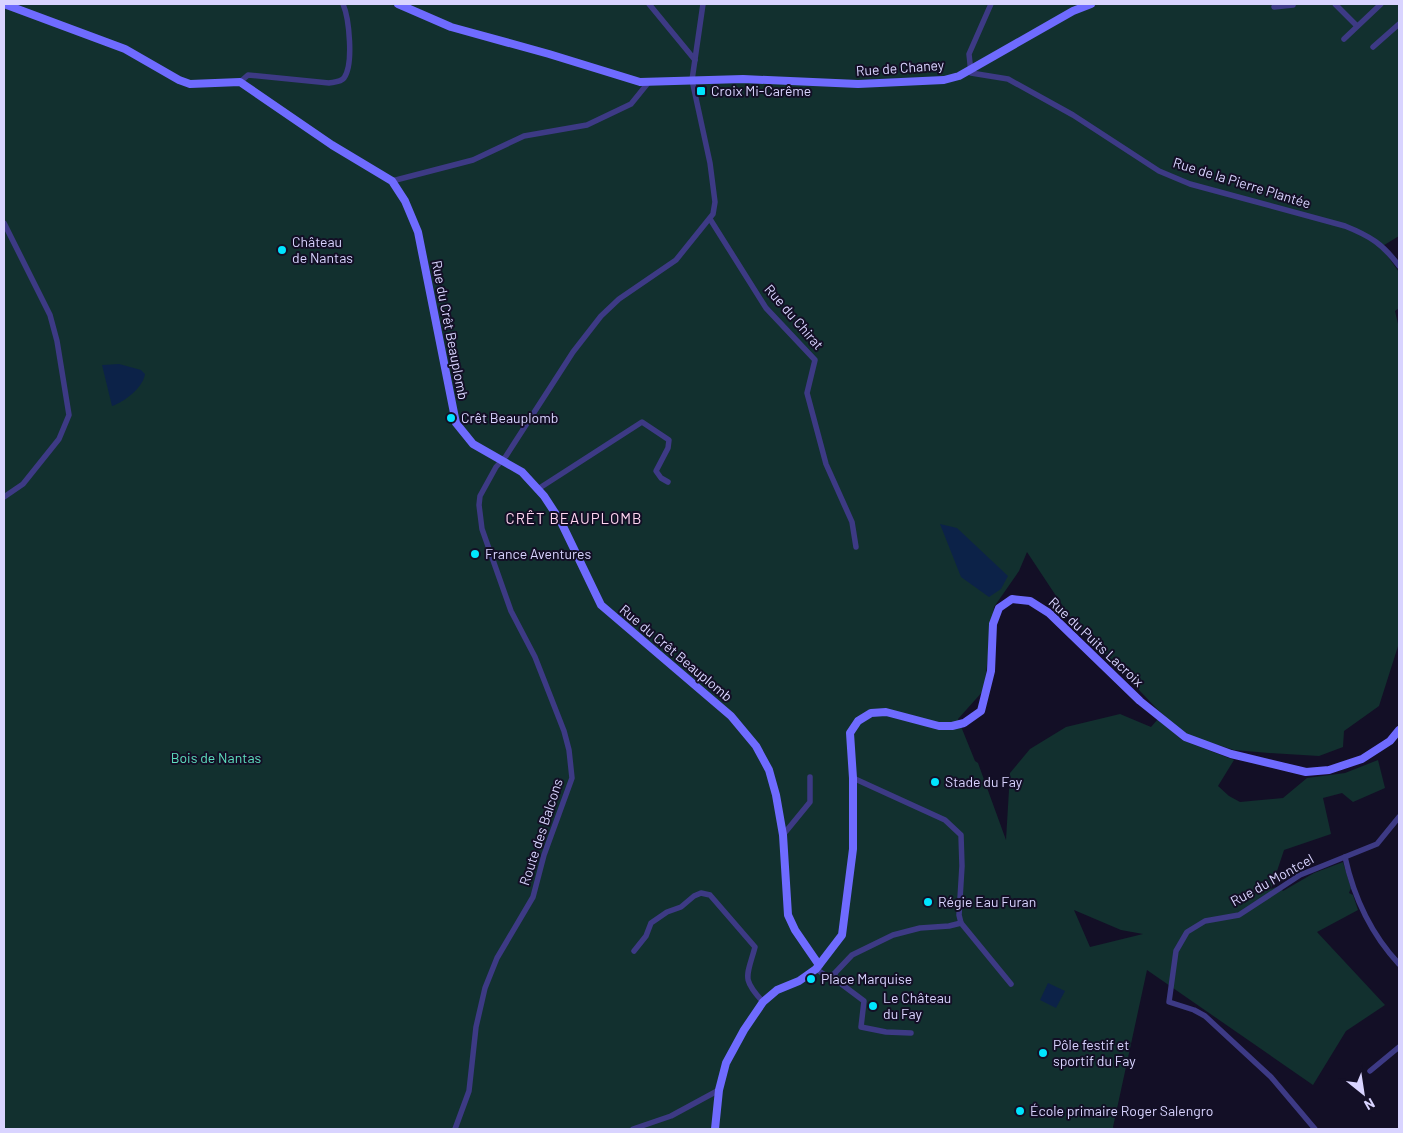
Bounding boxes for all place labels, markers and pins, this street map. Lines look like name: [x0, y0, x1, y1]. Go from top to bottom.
place label: Croix Mi-Carême: [711, 82, 811, 99]
marker: Croix Mi-Carême: [695, 85, 707, 97]
place label: Château de Nantas: [292, 233, 353, 266]
marker: Château de Nantas: [276, 244, 288, 256]
place label: Crêt Beauplomb: [461, 409, 558, 426]
marker: Crêt Beauplomb: [445, 412, 457, 424]
place label: France Aventures: [485, 545, 591, 562]
marker: France Aventures: [469, 548, 481, 560]
place label: Stade du Fay: [945, 773, 1023, 790]
marker: Stade du Fay: [929, 776, 941, 788]
place label: Régie Eau Furan: [938, 893, 1036, 910]
marker: Régie Eau Furan: [922, 896, 934, 908]
place label: Place Marquise: [821, 970, 912, 987]
marker: Place Marquise: [805, 973, 817, 985]
place label: Le Château du Fay: [883, 989, 951, 1022]
marker: Le Château du Fay: [867, 1000, 879, 1012]
place label: Pôle festif et sportif du Fay: [1053, 1036, 1136, 1069]
marker: Pôle festif et sportif du Fay: [1037, 1047, 1049, 1059]
place label: École primaire Roger Salengro: [1030, 1102, 1213, 1119]
marker: École primaire Roger Salengro: [1014, 1105, 1026, 1117]

